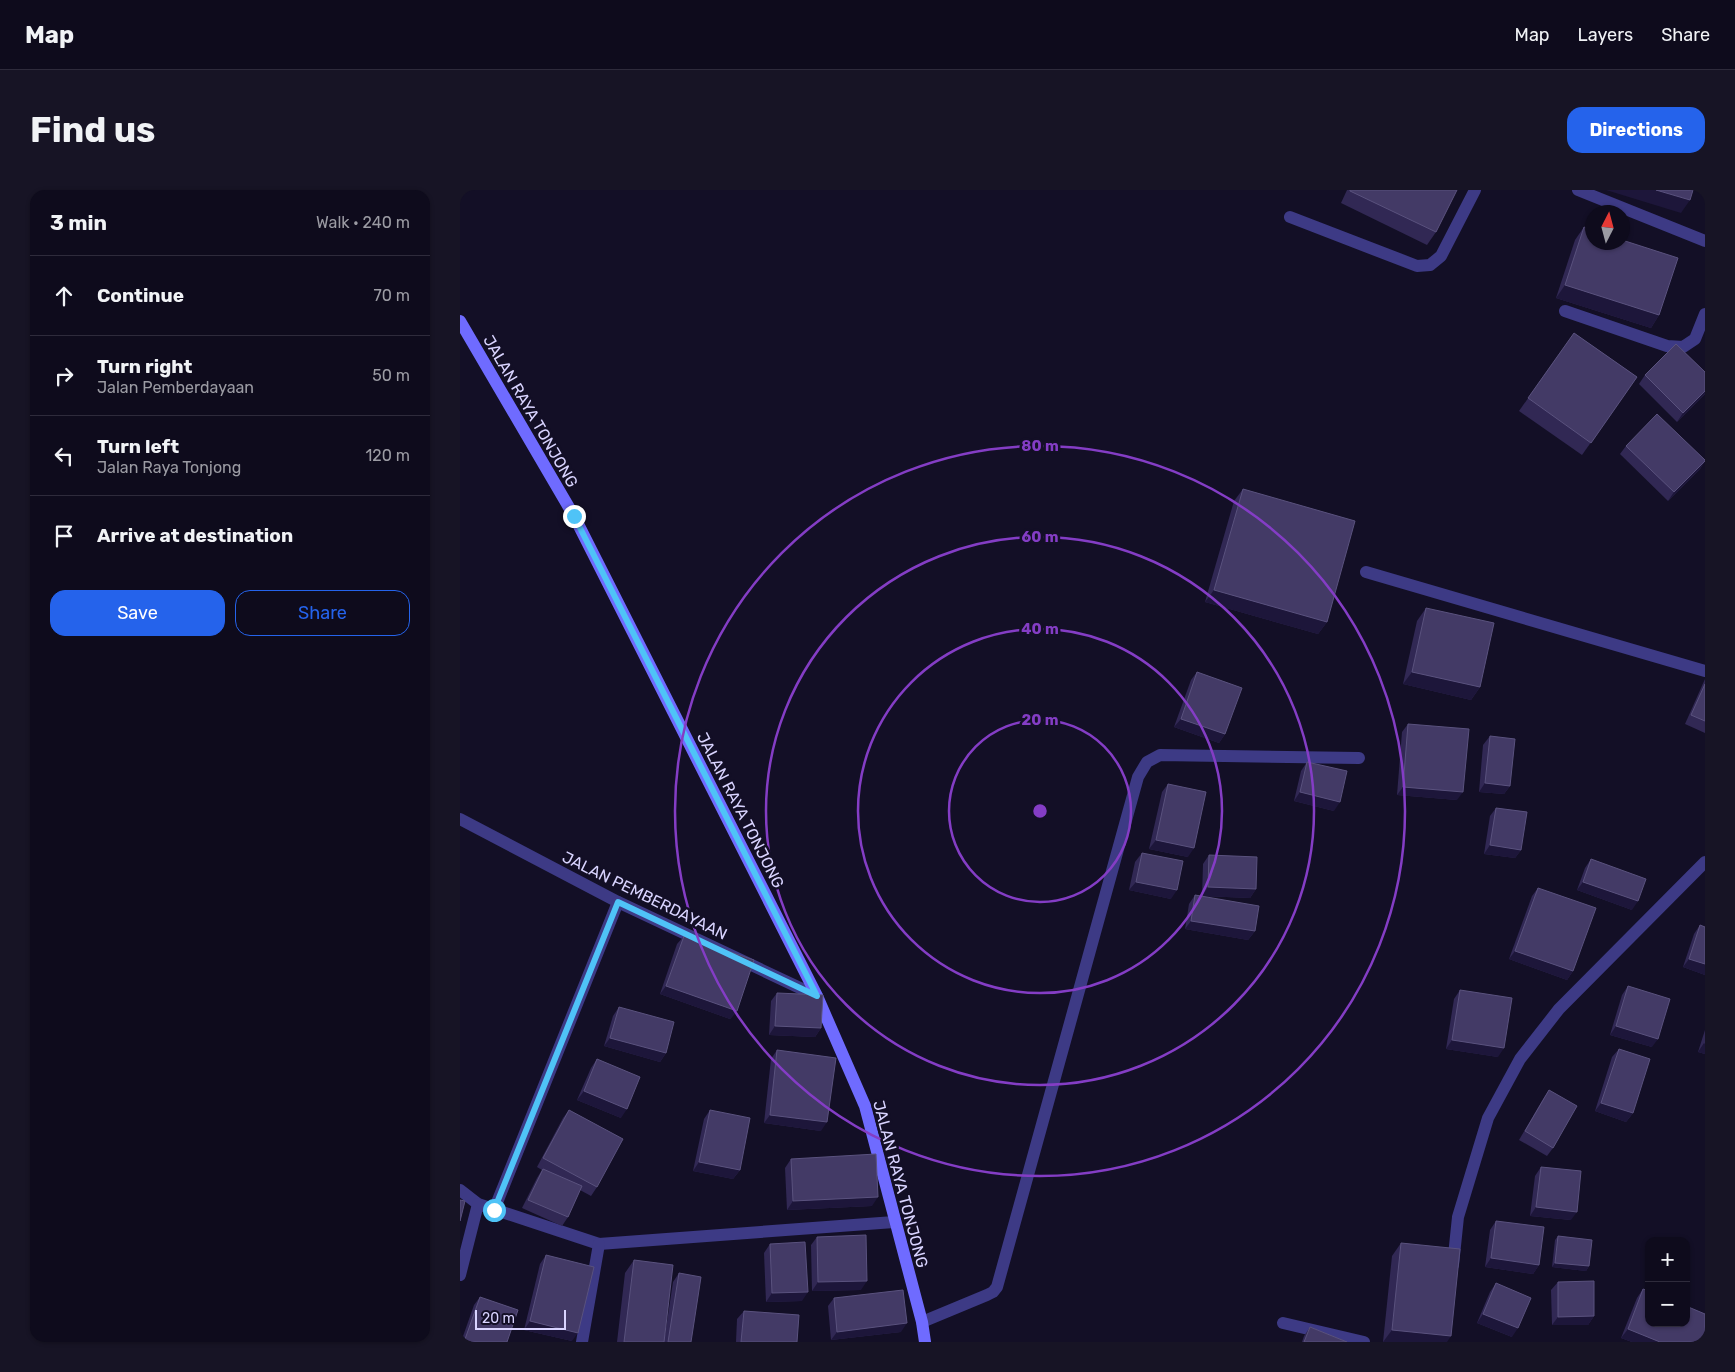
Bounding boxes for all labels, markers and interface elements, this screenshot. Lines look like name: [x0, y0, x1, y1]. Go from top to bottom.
text: Map: [25, 21, 74, 49]
text: Map: [1515, 24, 1550, 46]
text: Layers: [1578, 24, 1633, 46]
text: Share: [1661, 24, 1710, 46]
button: Directions: [1567, 107, 1705, 153]
text: Find us: [30, 109, 155, 151]
north arrow: [1585, 205, 1630, 250]
text: 3 min: [50, 210, 107, 235]
text: Walk · 240 m: [316, 213, 410, 232]
icon: ahead: [50, 282, 78, 310]
text: Continue: [97, 284, 184, 307]
text: 70 m: [373, 286, 410, 305]
street label: JALAN RAYA TONJONG: [479, 332, 582, 491]
text: Turn right: [97, 355, 192, 378]
icon: right: [50, 362, 78, 390]
text: 50 m: [372, 366, 410, 385]
text: Jalan Pemberdayaan: [97, 378, 254, 397]
text: Turn left: [97, 435, 179, 458]
text: 80 m: [1021, 437, 1059, 455]
icon: left: [50, 442, 78, 470]
text: 120 m: [365, 446, 410, 465]
text: Jalan Raya Tonjong: [97, 458, 241, 477]
route end: [563, 505, 586, 528]
icon: arrive: [50, 522, 78, 550]
text: Arrive at destination: [97, 524, 293, 547]
text: 60 m: [1022, 528, 1058, 546]
button: Save: [50, 590, 225, 636]
button: Share: [235, 590, 410, 636]
text: 40 m: [1021, 620, 1059, 638]
text: 20 m: [1022, 711, 1058, 729]
street label: JALAN RAYA TONJONG: [693, 729, 788, 891]
centre of rings: [1031, 802, 1049, 820]
street label: JALAN PEMBERDAYAAN: [559, 847, 730, 944]
street label: JALAN RAYA TONJONG: [869, 1098, 932, 1270]
route start: [483, 1199, 506, 1222]
map controls: [1645, 1237, 1690, 1327]
button: +: [1645, 1237, 1690, 1282]
button: −: [1645, 1282, 1690, 1327]
scale bar: [475, 1307, 566, 1330]
text: 20 m: [482, 1310, 515, 1327]

